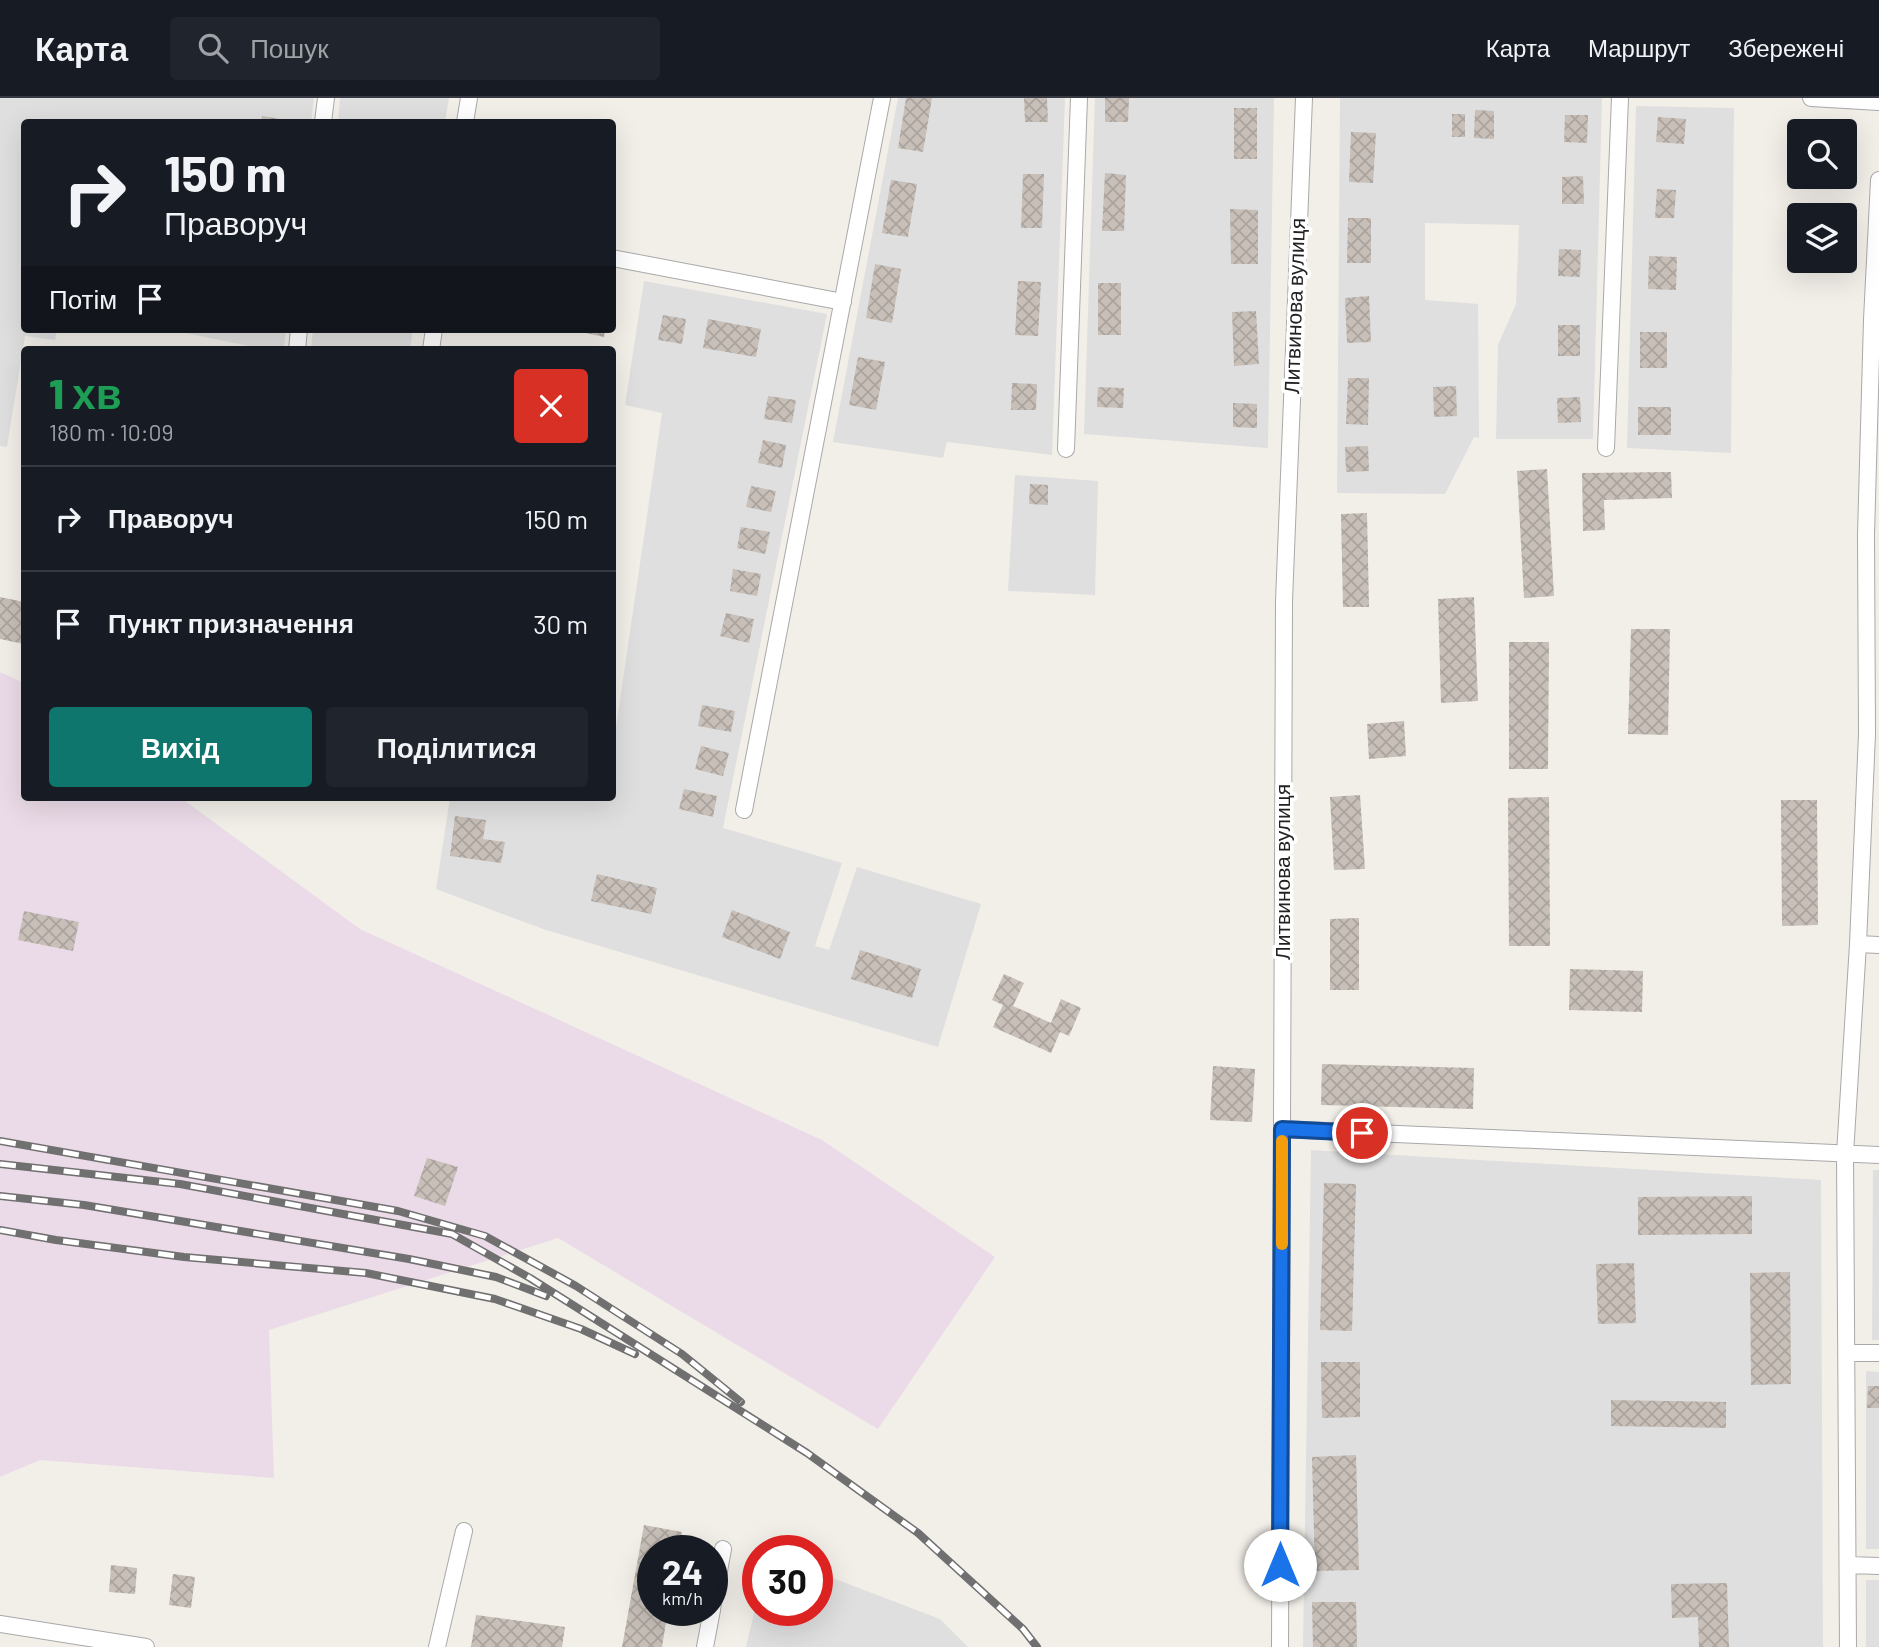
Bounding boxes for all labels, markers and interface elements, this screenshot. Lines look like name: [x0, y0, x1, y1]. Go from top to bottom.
search box: [170, 17, 660, 80]
text: Карта: [35, 28, 128, 68]
icon: search: [194, 29, 232, 67]
text: Пошук: [250, 32, 329, 63]
text: Карта: [1486, 33, 1550, 62]
text: Маршрут: [1588, 33, 1690, 62]
text: Збережені: [1728, 33, 1844, 62]
map controls: [1787, 119, 1857, 273]
button: search: [1787, 119, 1857, 189]
text: 150 m: [164, 143, 286, 202]
icon: right: [49, 147, 140, 238]
text: Праворуч: [164, 203, 307, 241]
button: layers: [1787, 203, 1857, 273]
street label: Литвинова вулиця: [1278, 217, 1309, 394]
icon: arrive: [131, 280, 169, 318]
text: Потім: [49, 283, 117, 314]
text: 1 хв: [49, 367, 122, 417]
button: close: [514, 369, 588, 443]
text: 180 m · 10:09: [49, 418, 174, 446]
icon: right: [49, 500, 87, 538]
text: Праворуч: [108, 502, 234, 533]
text: 150 m: [524, 503, 588, 534]
icon: arrive: [49, 605, 87, 643]
text: Пункт призначення: [108, 607, 354, 638]
text: 30 m: [533, 608, 588, 639]
button: Вихід: [49, 707, 312, 787]
button: Поділитися: [326, 707, 588, 787]
street label: Литвинова вулиця: [1269, 784, 1294, 960]
pin: [1332, 1103, 1392, 1163]
icon: arrive: [1343, 1114, 1381, 1152]
position arrow: [1243, 1528, 1317, 1602]
speed limit sign: 30: [742, 1535, 833, 1626]
text: 24: [662, 1550, 703, 1592]
text: km/h: [662, 1587, 703, 1609]

